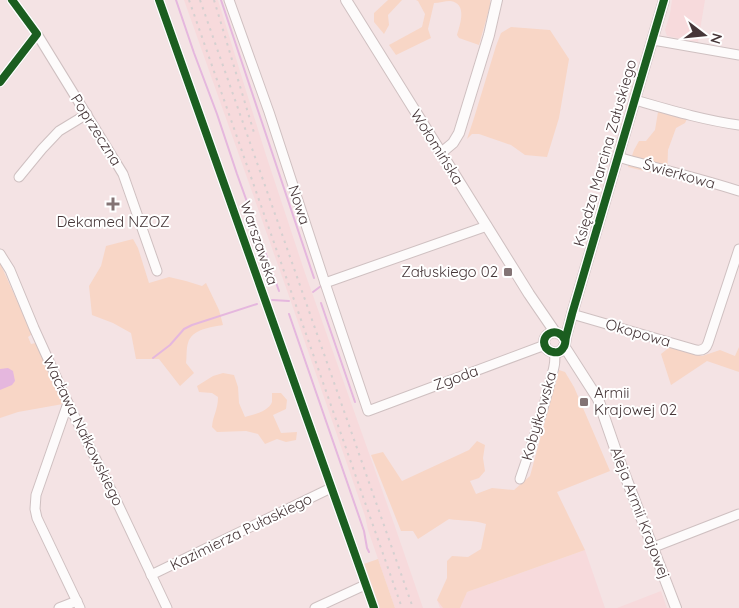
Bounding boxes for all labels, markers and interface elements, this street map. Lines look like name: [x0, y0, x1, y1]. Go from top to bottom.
north arrow: [679, 10, 729, 60]
text: N: [706, 31, 727, 46]
street label: Księdza Marcina Załuskiego: [569, 57, 640, 249]
street label: Poprzeczna: [67, 90, 126, 169]
street label: Wołomińska: [407, 105, 468, 188]
street label: Świerkowa: [641, 154, 717, 193]
street label: Nowa: [284, 183, 315, 227]
marker: Dekamed NZOZ: [106, 197, 120, 211]
street label: Warszawska: [236, 198, 283, 287]
place label: Dekamed NZOZ: [56, 212, 170, 231]
place label: Załuskiego 02: [401, 262, 498, 281]
marker: Załuskiego 02: [502, 266, 514, 278]
street label: Okopowa: [603, 314, 673, 351]
street label: Wacława Nałkowskiego: [39, 353, 128, 509]
street label: Zgoda: [431, 361, 481, 394]
street label: Kobyłkowska: [517, 369, 560, 463]
place label: Armii Krajowej 02: [594, 383, 677, 419]
marker: Armii Krajowej 02: [578, 396, 590, 408]
street label: Aleja Armii Krajowej: [607, 444, 674, 582]
street label: Kazimierza Pułaskiego: [167, 489, 315, 574]

